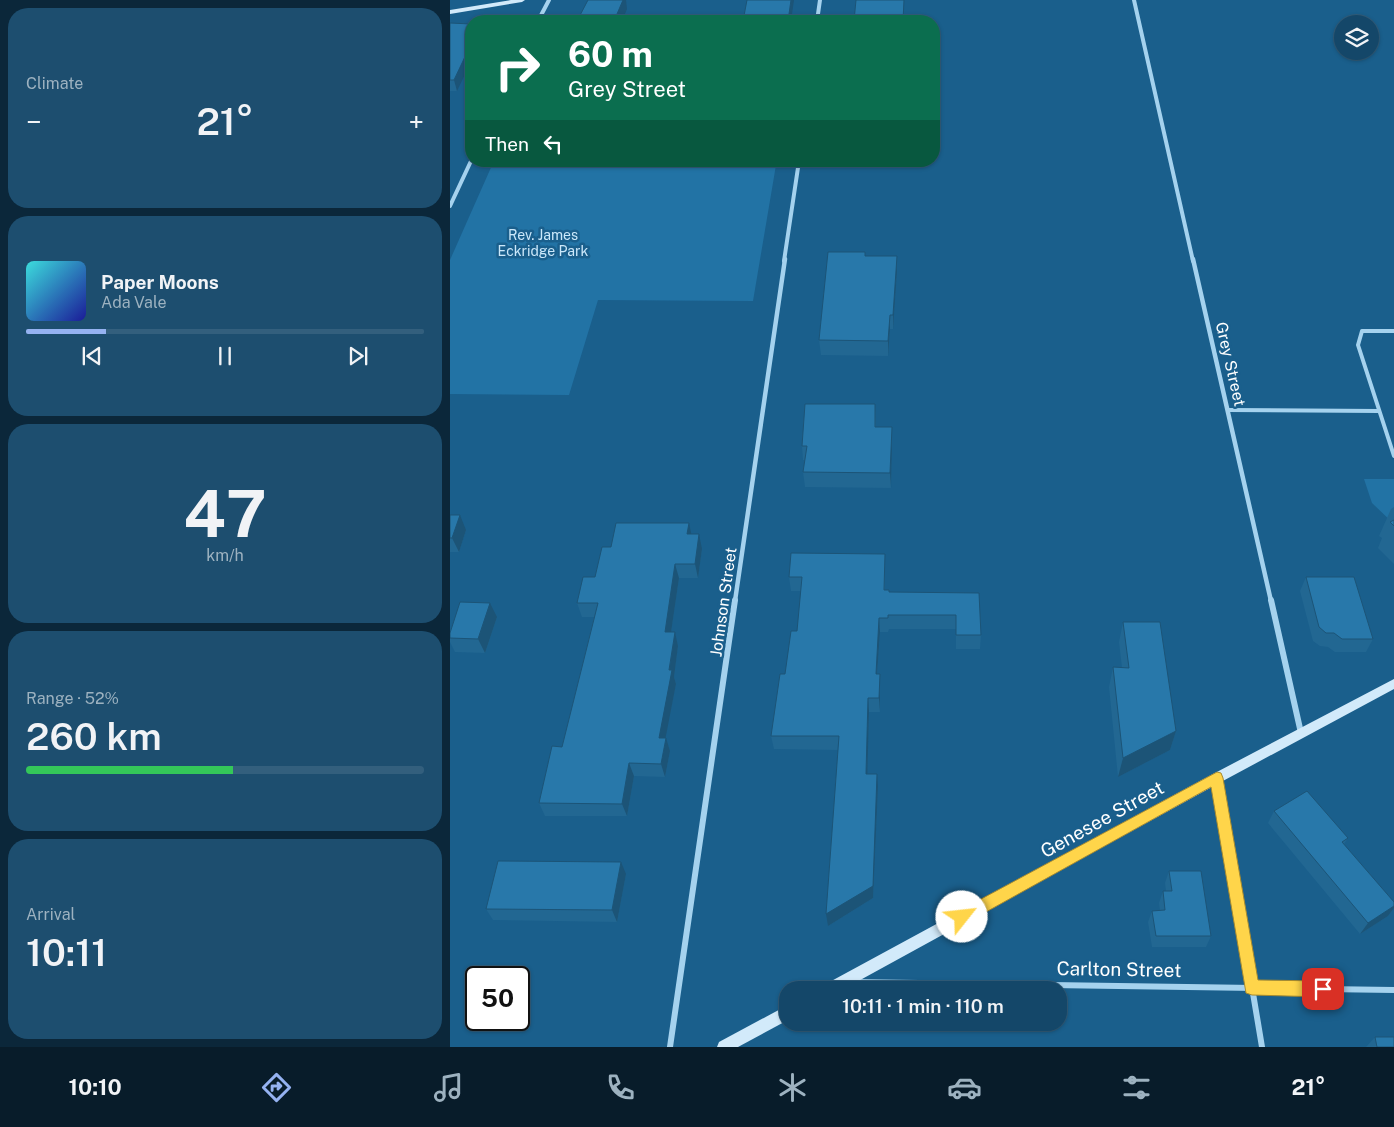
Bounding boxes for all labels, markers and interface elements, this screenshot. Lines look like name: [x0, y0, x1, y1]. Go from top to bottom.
map controls: [1334, 15, 1379, 60]
button: layers: [1334, 15, 1379, 60]
text: 60 m: [568, 34, 653, 75]
icon: right: [485, 35, 550, 100]
text: Climate: [26, 74, 83, 93]
text: Grey Street: [568, 76, 686, 102]
text: 21°: [196, 99, 254, 144]
text: −: [26, 105, 42, 138]
text: +: [408, 105, 424, 138]
icon: left: [539, 130, 567, 158]
text: Then: [485, 133, 529, 155]
park label: Rev. James Eckridge Park: [498, 227, 589, 259]
text: Paper Moons: [101, 271, 219, 293]
text: Ada Vale: [101, 293, 166, 312]
street label: Grey Street: [1212, 320, 1249, 408]
icon: previous: [78, 342, 106, 370]
icon: pause: [211, 342, 239, 370]
icon: next: [344, 342, 372, 370]
text: 47: [183, 475, 267, 552]
text: km/h: [206, 546, 244, 565]
street label: Johnson Street: [706, 546, 741, 658]
text: Range · 52%: [26, 689, 119, 708]
text: 260 km: [26, 714, 162, 759]
street label: Genesee Street: [1037, 776, 1167, 862]
position arrow: [935, 890, 987, 942]
text: Arrival: [26, 905, 75, 924]
text: 10:11: [26, 930, 107, 975]
street label: Carlton Street: [1056, 957, 1182, 981]
speed limit sign: 50: [465, 966, 530, 1031]
pin: [1302, 968, 1344, 1010]
icon: arrive: [1309, 975, 1337, 1003]
text: 10:11 · 1 min · 110 m: [842, 995, 1004, 1017]
icon: directions: [259, 1070, 294, 1105]
icon: music: [431, 1070, 466, 1105]
icon: phone: [603, 1070, 638, 1105]
icon: climate: [775, 1070, 810, 1105]
icon: car: [947, 1070, 982, 1105]
icon: filters: [1119, 1070, 1154, 1105]
text: 10:10: [69, 1074, 122, 1100]
text: 21°: [1292, 1074, 1325, 1100]

